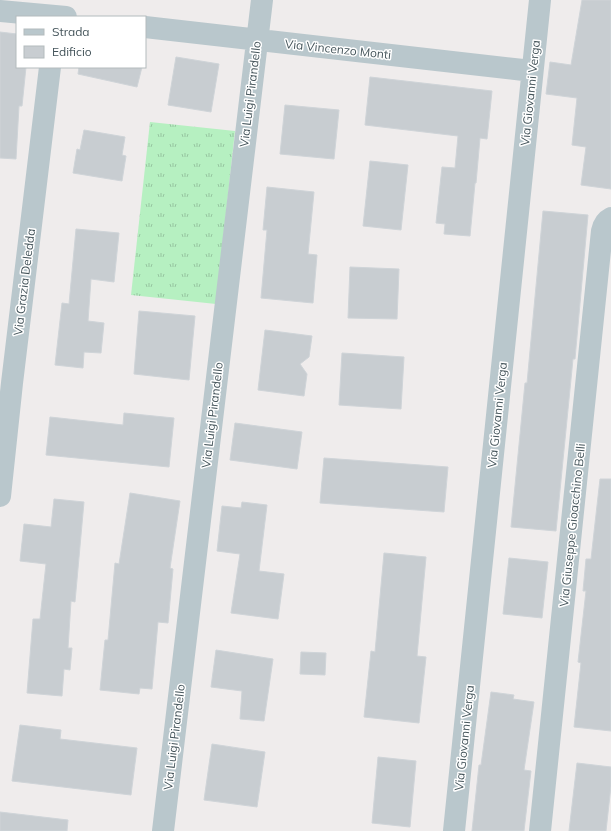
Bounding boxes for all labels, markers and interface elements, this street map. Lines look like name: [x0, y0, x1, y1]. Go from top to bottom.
legend: [16, 16, 146, 68]
text: Strada: [52, 24, 90, 39]
street label: Via Vincenzo Monti: [284, 36, 392, 62]
street label: Via Giovanni Verga: [517, 39, 543, 147]
street label: Via Luigi Pirandello: [236, 40, 264, 148]
text: Edificio: [52, 44, 92, 59]
street label: Via Grazia Deledda: [10, 228, 38, 336]
street label: Via Luigi Pirandello: [198, 361, 226, 469]
street label: Via Giovanni Verga: [484, 361, 510, 469]
street label: Via Giuseppe Gioacchino Belli: [556, 442, 588, 607]
street label: Via Luigi Pirandello: [160, 683, 188, 791]
street label: Via Giovanni Verga: [451, 684, 477, 792]

